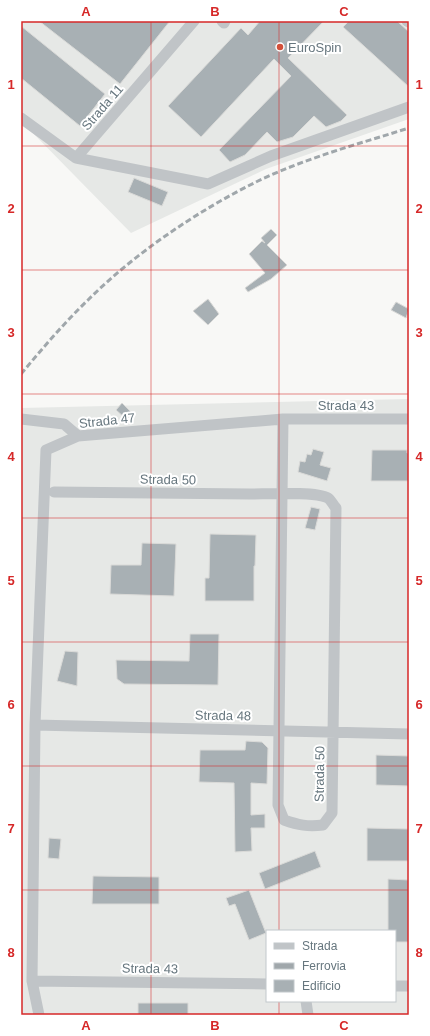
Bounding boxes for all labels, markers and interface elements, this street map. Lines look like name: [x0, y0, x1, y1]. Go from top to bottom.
text: A: [81, 4, 91, 19]
text: B: [210, 4, 220, 19]
text: C: [339, 4, 349, 19]
place label: EuroSpin: [288, 40, 341, 55]
marker: EuroSpin: [275, 42, 285, 52]
text: 1: [7, 77, 15, 92]
text: 1: [415, 77, 423, 92]
street label: Strada 11: [79, 81, 126, 133]
text: 2: [7, 201, 15, 216]
text: 2: [415, 201, 423, 216]
text: 3: [7, 325, 15, 340]
text: 3: [415, 325, 423, 340]
street label: Strada 43: [318, 398, 374, 413]
street label: Strada 47: [78, 410, 136, 431]
text: 4: [7, 449, 15, 464]
text: 4: [415, 449, 423, 464]
street label: Strada 50: [140, 472, 196, 487]
text: 5: [7, 573, 15, 588]
text: 5: [415, 573, 423, 588]
text: 6: [7, 697, 15, 712]
text: 6: [415, 697, 423, 712]
street label: Strada 48: [195, 708, 251, 723]
street label: Strada 50: [312, 746, 327, 802]
text: 7: [7, 821, 15, 836]
text: 7: [415, 821, 423, 836]
legend: [266, 930, 396, 1002]
text: Strada: [302, 939, 338, 953]
text: 8: [7, 945, 15, 960]
text: 8: [415, 945, 423, 960]
text: Ferrovia: [302, 959, 346, 973]
street label: Strada 43: [122, 961, 178, 976]
text: Edificio: [302, 979, 341, 993]
text: A: [81, 1018, 91, 1033]
text: B: [210, 1018, 220, 1033]
text: C: [339, 1018, 349, 1033]

